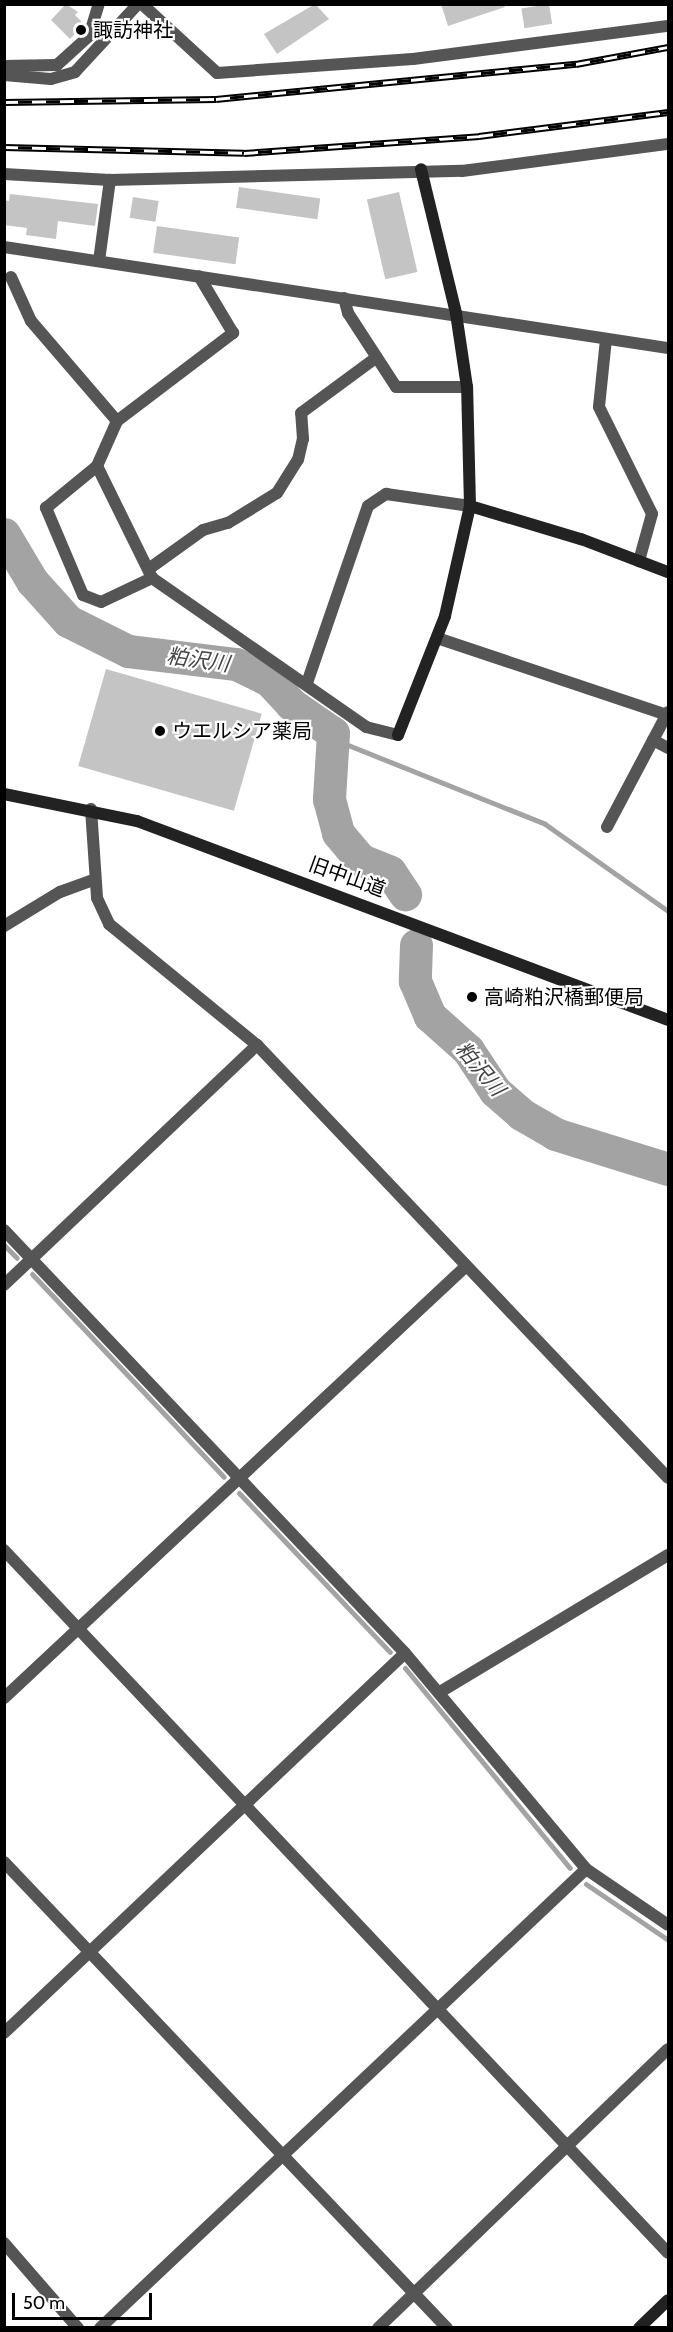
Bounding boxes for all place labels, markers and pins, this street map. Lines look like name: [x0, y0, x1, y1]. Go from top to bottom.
place label: 諏訪神社: [93, 18, 173, 42]
marker: 諏訪神社: [74, 23, 88, 37]
place label: ウエルシア薬局: [172, 719, 312, 743]
marker: ウエルシア薬局: [153, 724, 167, 738]
place label: 高崎粕沢橋郵便局: [484, 985, 644, 1009]
marker: 高崎粕沢橋郵便局: [465, 990, 479, 1004]

